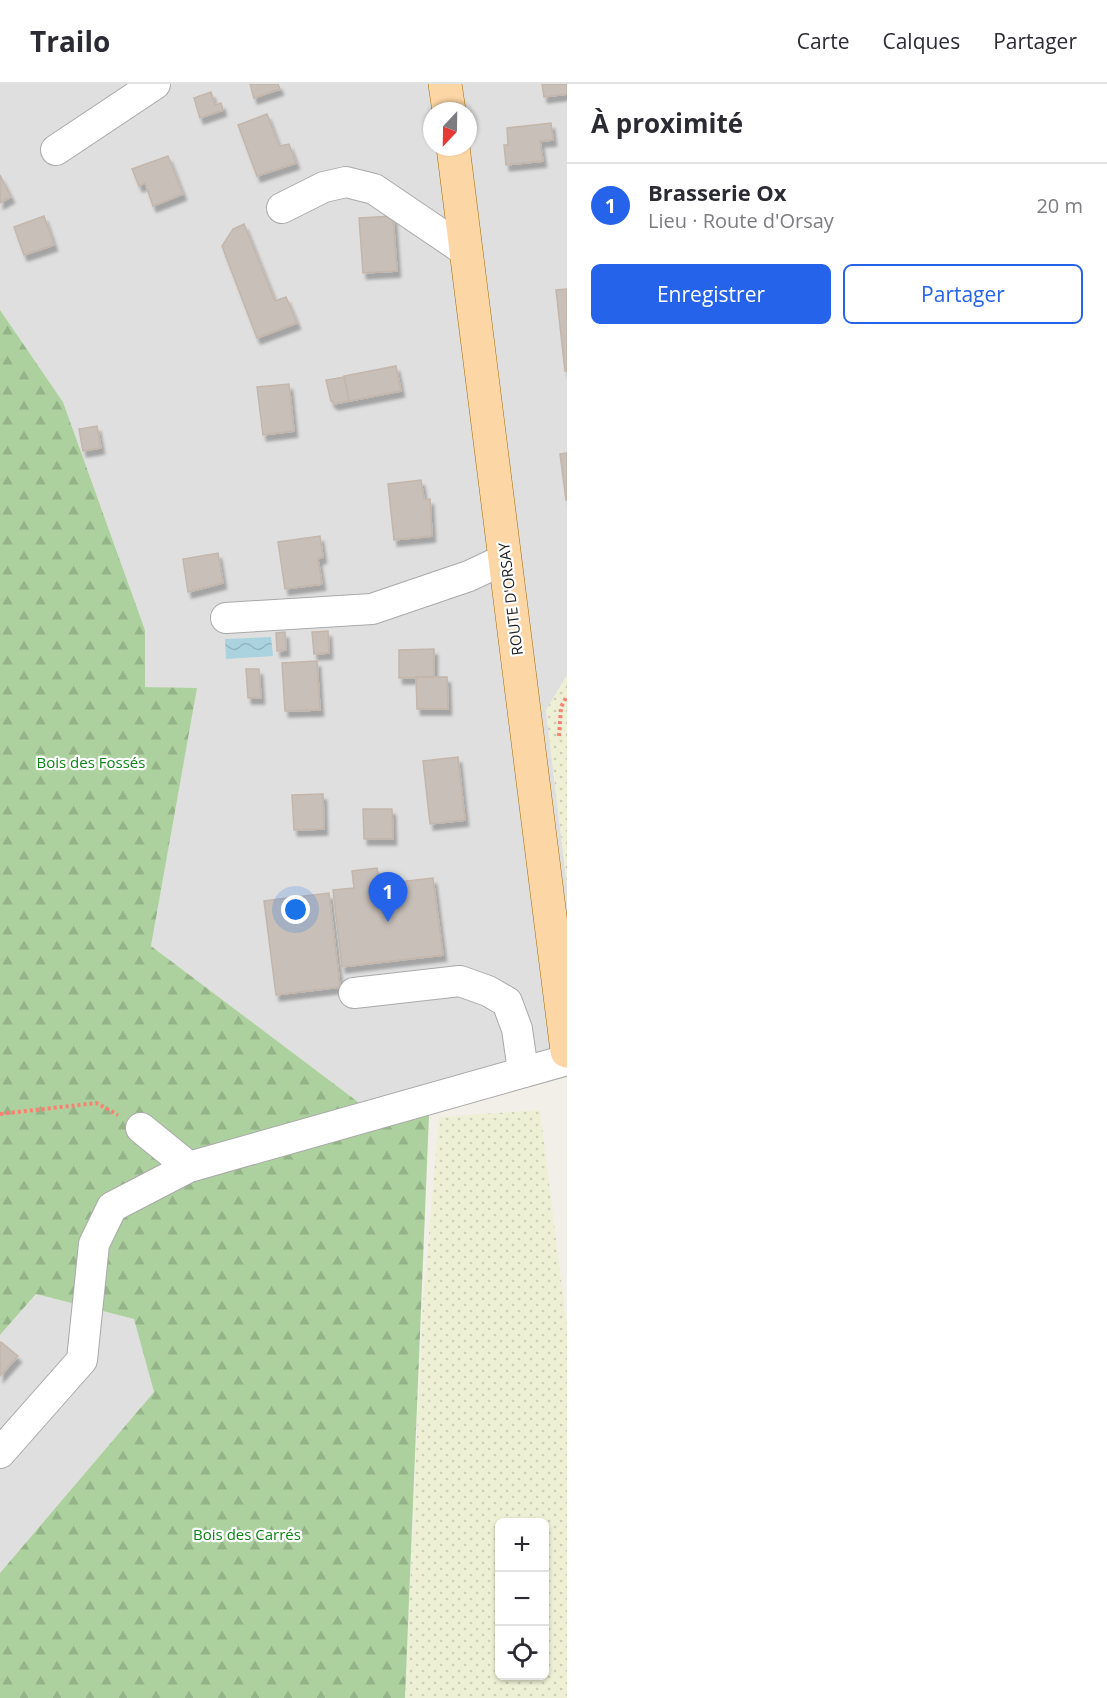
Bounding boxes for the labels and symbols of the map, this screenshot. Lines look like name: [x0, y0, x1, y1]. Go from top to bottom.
north arrow: [423, 102, 477, 156]
street label: ROUTE D'ORSAY: [493, 541, 527, 657]
park label: Bois des Fossés: [37, 752, 145, 772]
pin: 1: [368, 872, 408, 922]
your location: [281, 895, 310, 924]
park label: Bois des Carrés: [193, 1524, 301, 1544]

